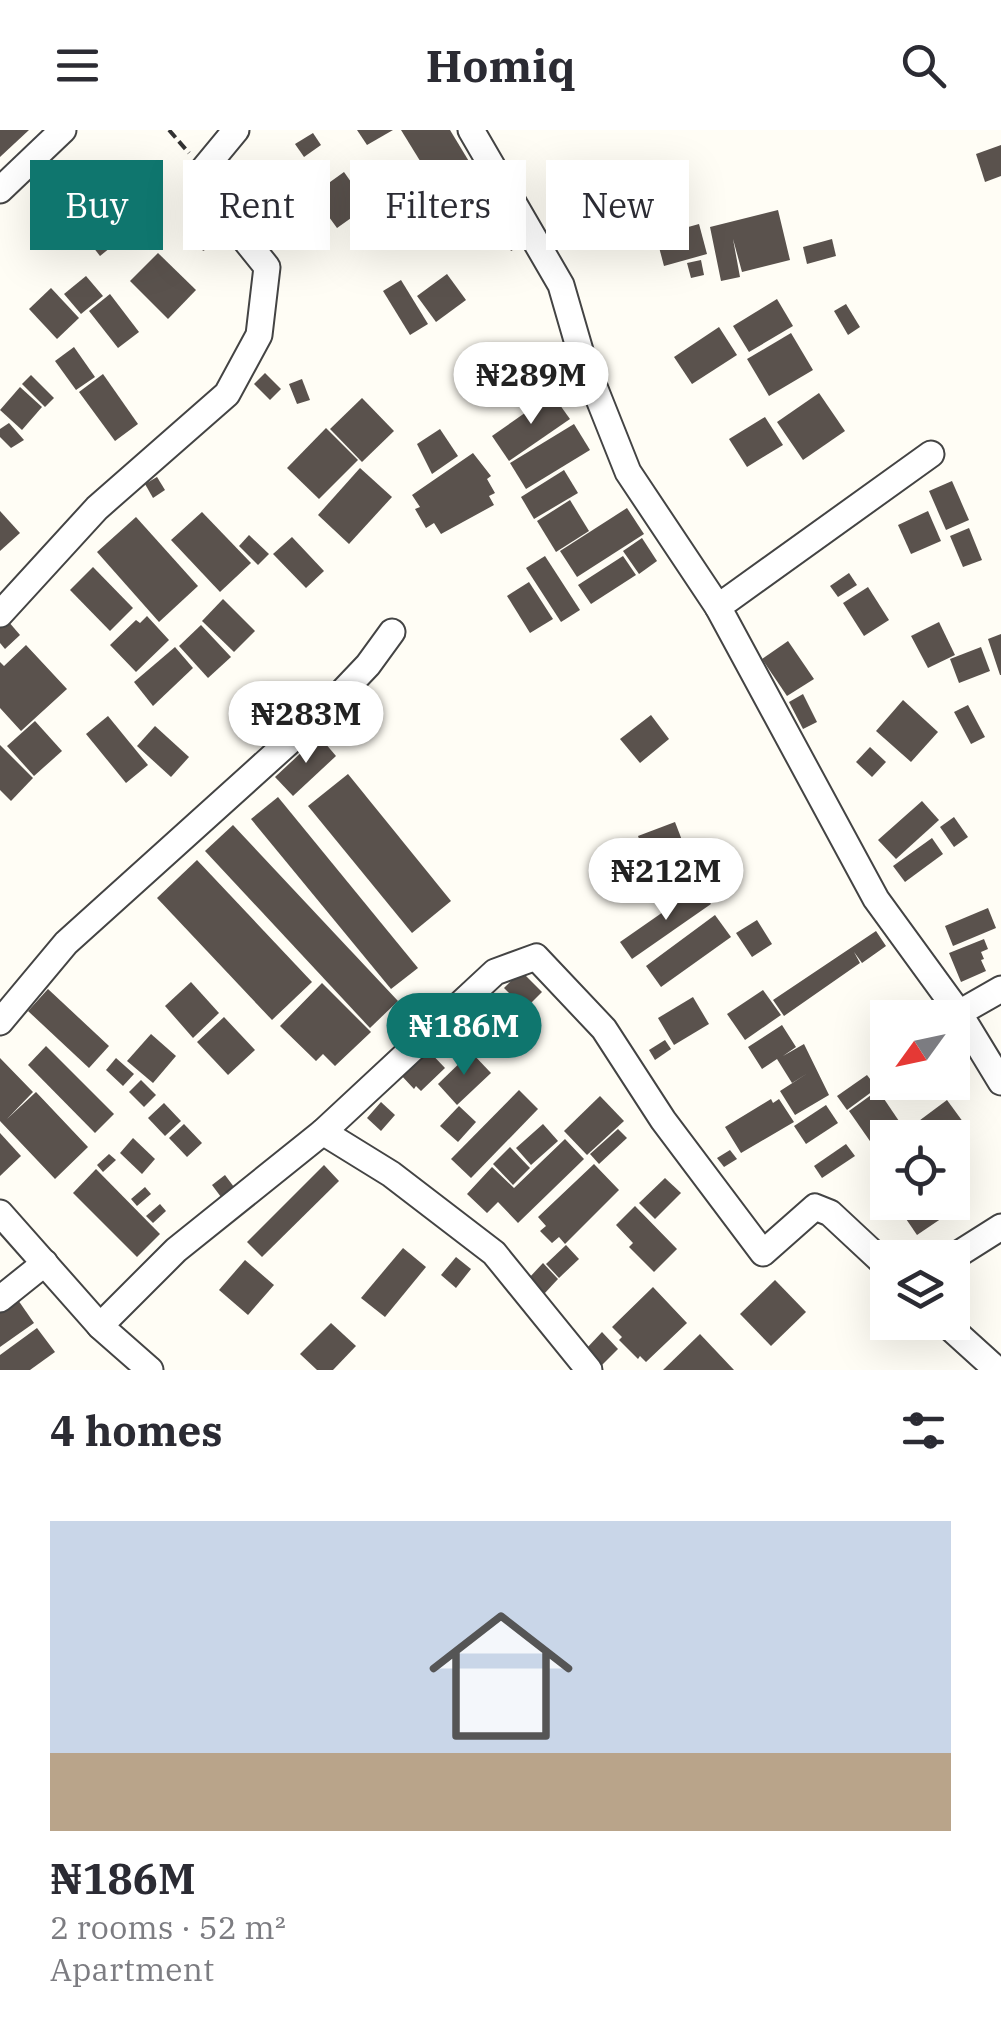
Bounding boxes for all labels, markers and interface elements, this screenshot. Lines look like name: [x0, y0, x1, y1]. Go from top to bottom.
text: Homiq: [426, 36, 575, 94]
icon: menu: [50, 38, 105, 93]
icon: search: [896, 38, 951, 93]
chip: Buy: [30, 160, 163, 250]
chip: Rent: [183, 160, 330, 250]
chip: Filters: [350, 160, 526, 250]
chip: New: [546, 160, 689, 250]
pin: ₦289M: [461, 342, 601, 427]
text: ₦289M: [476, 353, 586, 395]
pin: ₦283M: [236, 681, 376, 766]
text: ₦283M: [251, 692, 361, 734]
pin: ₦212M: [596, 838, 736, 923]
text: ₦212M: [611, 849, 721, 891]
pin: ₦186M: [394, 993, 534, 1078]
north arrow: [870, 1000, 970, 1100]
map controls: [870, 1000, 970, 1340]
text: ₦186M: [409, 1004, 519, 1046]
button: locate: [870, 1120, 970, 1220]
button: layers: [870, 1240, 970, 1340]
text: 4 homes: [50, 1403, 223, 1458]
icon: filters: [896, 1403, 951, 1458]
icon: home: [411, 1586, 591, 1766]
text: ₦186M: [50, 1851, 196, 1906]
text: 2 rooms · 52 m²: [50, 1906, 286, 1948]
text: Apartment: [50, 1948, 214, 1990]

